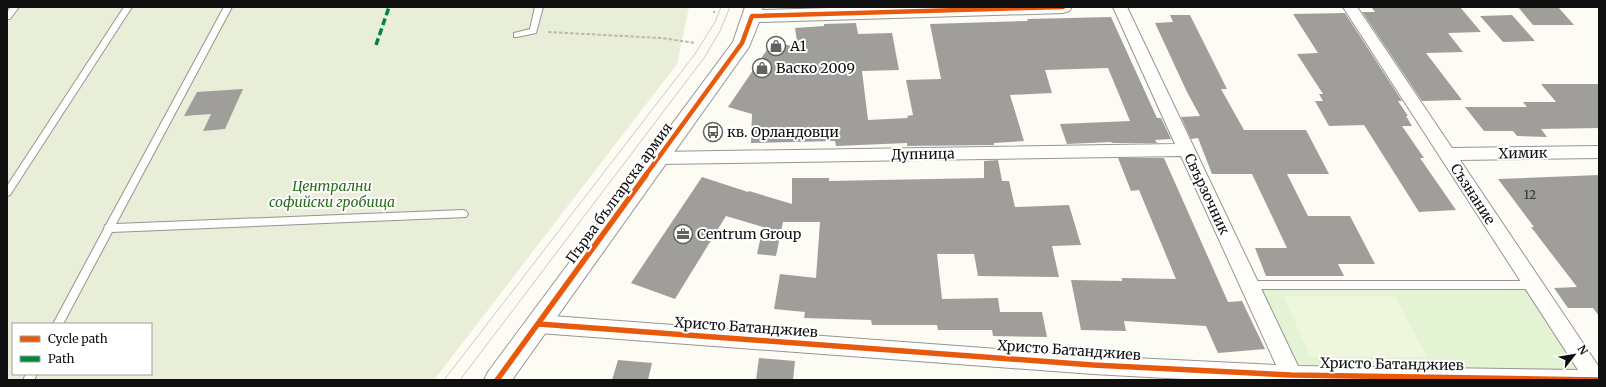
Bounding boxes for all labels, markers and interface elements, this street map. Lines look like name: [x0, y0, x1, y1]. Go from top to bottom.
shop icon: A1: [765, 35, 787, 57]
place label: A1: [789, 37, 806, 55]
shop icon: Васко 2009: [751, 57, 773, 79]
place label: Васко 2009: [776, 59, 855, 77]
street label: Първа българска армия: [562, 119, 676, 267]
bus stop icon: кв. Орландовци: [702, 121, 724, 143]
place label: кв. Орландовци: [727, 123, 839, 141]
street label: Дупница: [891, 144, 955, 164]
street label: Химик: [1498, 144, 1548, 162]
street label: Свързочник: [1180, 151, 1234, 237]
street label: Съзнание: [1447, 160, 1499, 228]
park label: Централни софийски гробища: [269, 177, 395, 211]
house number: 12: [1524, 187, 1536, 202]
office icon: Centrum Group: [672, 223, 694, 245]
place label: Centrum Group: [697, 225, 802, 243]
street label: Христо Батанджиев: [674, 313, 818, 341]
legend: [12, 323, 152, 375]
text: Cycle path: [48, 331, 108, 346]
north arrow: [1554, 335, 1594, 375]
street label: Христо Батанджиев: [997, 336, 1141, 364]
text: N: [1574, 343, 1591, 357]
text: Path: [48, 351, 74, 366]
street label: Христо Батанджиев: [1320, 354, 1464, 374]

